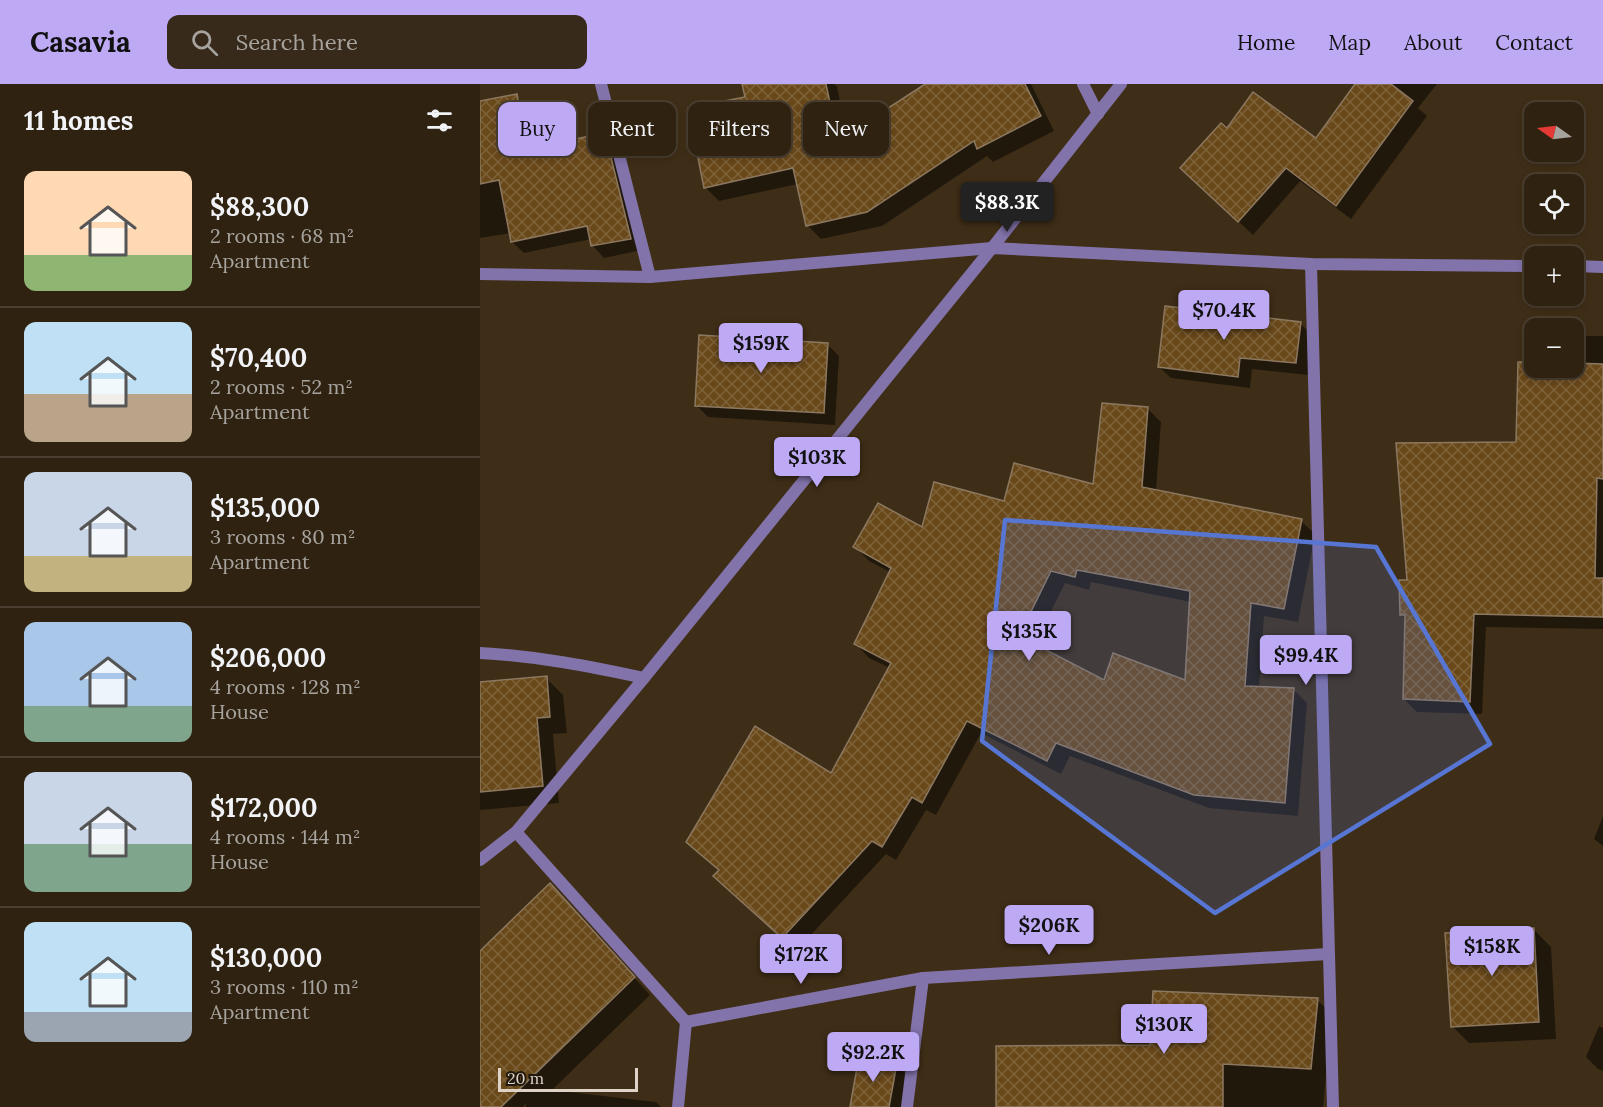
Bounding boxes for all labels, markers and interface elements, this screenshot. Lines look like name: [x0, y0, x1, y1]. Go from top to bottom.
search box: [167, 15, 587, 69]
text: Casavia: [30, 24, 131, 60]
icon: search: [188, 26, 221, 59]
text: Search here: [236, 28, 358, 56]
text: Home: [1237, 29, 1295, 56]
text: Map: [1328, 29, 1371, 56]
text: About: [1404, 29, 1462, 56]
text: Contact: [1495, 29, 1573, 56]
chip: Buy: [498, 102, 576, 156]
chip: Rent: [588, 102, 676, 156]
chip: Filters: [688, 102, 791, 156]
chip: New: [803, 102, 889, 156]
north arrow: [1524, 102, 1584, 162]
map controls: [1524, 102, 1584, 378]
text: 11 homes: [24, 104, 133, 137]
icon: filters: [423, 104, 456, 137]
button: locate: [1524, 174, 1584, 234]
pin: $88.3K: [958, 182, 1056, 233]
text: $88.3K: [975, 189, 1039, 214]
text: $88,300: [210, 190, 309, 223]
icon: home: [72, 195, 144, 267]
text: 2 rooms · 68 m²: [210, 223, 354, 248]
button: +: [1524, 246, 1584, 306]
text: Apartment: [210, 248, 310, 273]
pin: $70.4K: [1175, 290, 1273, 341]
text: $70.4K: [1192, 297, 1256, 322]
button: −: [1524, 318, 1584, 378]
pin: $159K: [719, 323, 803, 374]
text: $159K: [733, 330, 789, 355]
text: $70,400: [210, 341, 307, 374]
icon: home: [72, 346, 144, 418]
text: 2 rooms · 52 m²: [210, 374, 353, 399]
text: Apartment: [210, 399, 310, 424]
pin: $103K: [775, 437, 859, 488]
text: $103K: [788, 444, 846, 469]
text: $135,000: [210, 491, 320, 524]
icon: home: [72, 496, 144, 568]
text: 3 rooms · 80 m²: [210, 524, 355, 549]
text: Apartment: [210, 549, 310, 574]
pin: $135K: [987, 611, 1071, 662]
text: $135K: [1001, 618, 1057, 643]
pin: $99.4K: [1257, 635, 1355, 686]
text: $206,000: [210, 641, 326, 674]
text: $99.4K: [1274, 642, 1338, 667]
icon: home: [72, 646, 144, 718]
text: 4 rooms · 128 m²: [210, 674, 361, 699]
text: House: [210, 699, 269, 724]
text: $172,000: [210, 791, 318, 824]
icon: home: [72, 796, 144, 868]
text: 4 rooms · 144 m²: [210, 824, 360, 849]
text: House: [210, 849, 269, 874]
pin: $206K: [1007, 905, 1091, 956]
text: $206K: [1019, 912, 1079, 937]
pin: $158K: [1450, 926, 1534, 977]
text: $158K: [1464, 933, 1520, 958]
pin: $172K: [759, 934, 843, 985]
text: $130,000: [210, 941, 322, 974]
text: $172K: [774, 941, 828, 966]
icon: home: [72, 946, 144, 1018]
text: 3 rooms · 110 m²: [210, 974, 359, 999]
text: Apartment: [210, 999, 310, 1024]
pin: $130K: [1122, 1004, 1206, 1055]
text: $130K: [1135, 1011, 1193, 1036]
pin: $92.2K: [824, 1032, 922, 1083]
text: $92.2K: [841, 1039, 905, 1064]
scale bar: [498, 1065, 638, 1092]
text: 20 m: [507, 1068, 544, 1088]

